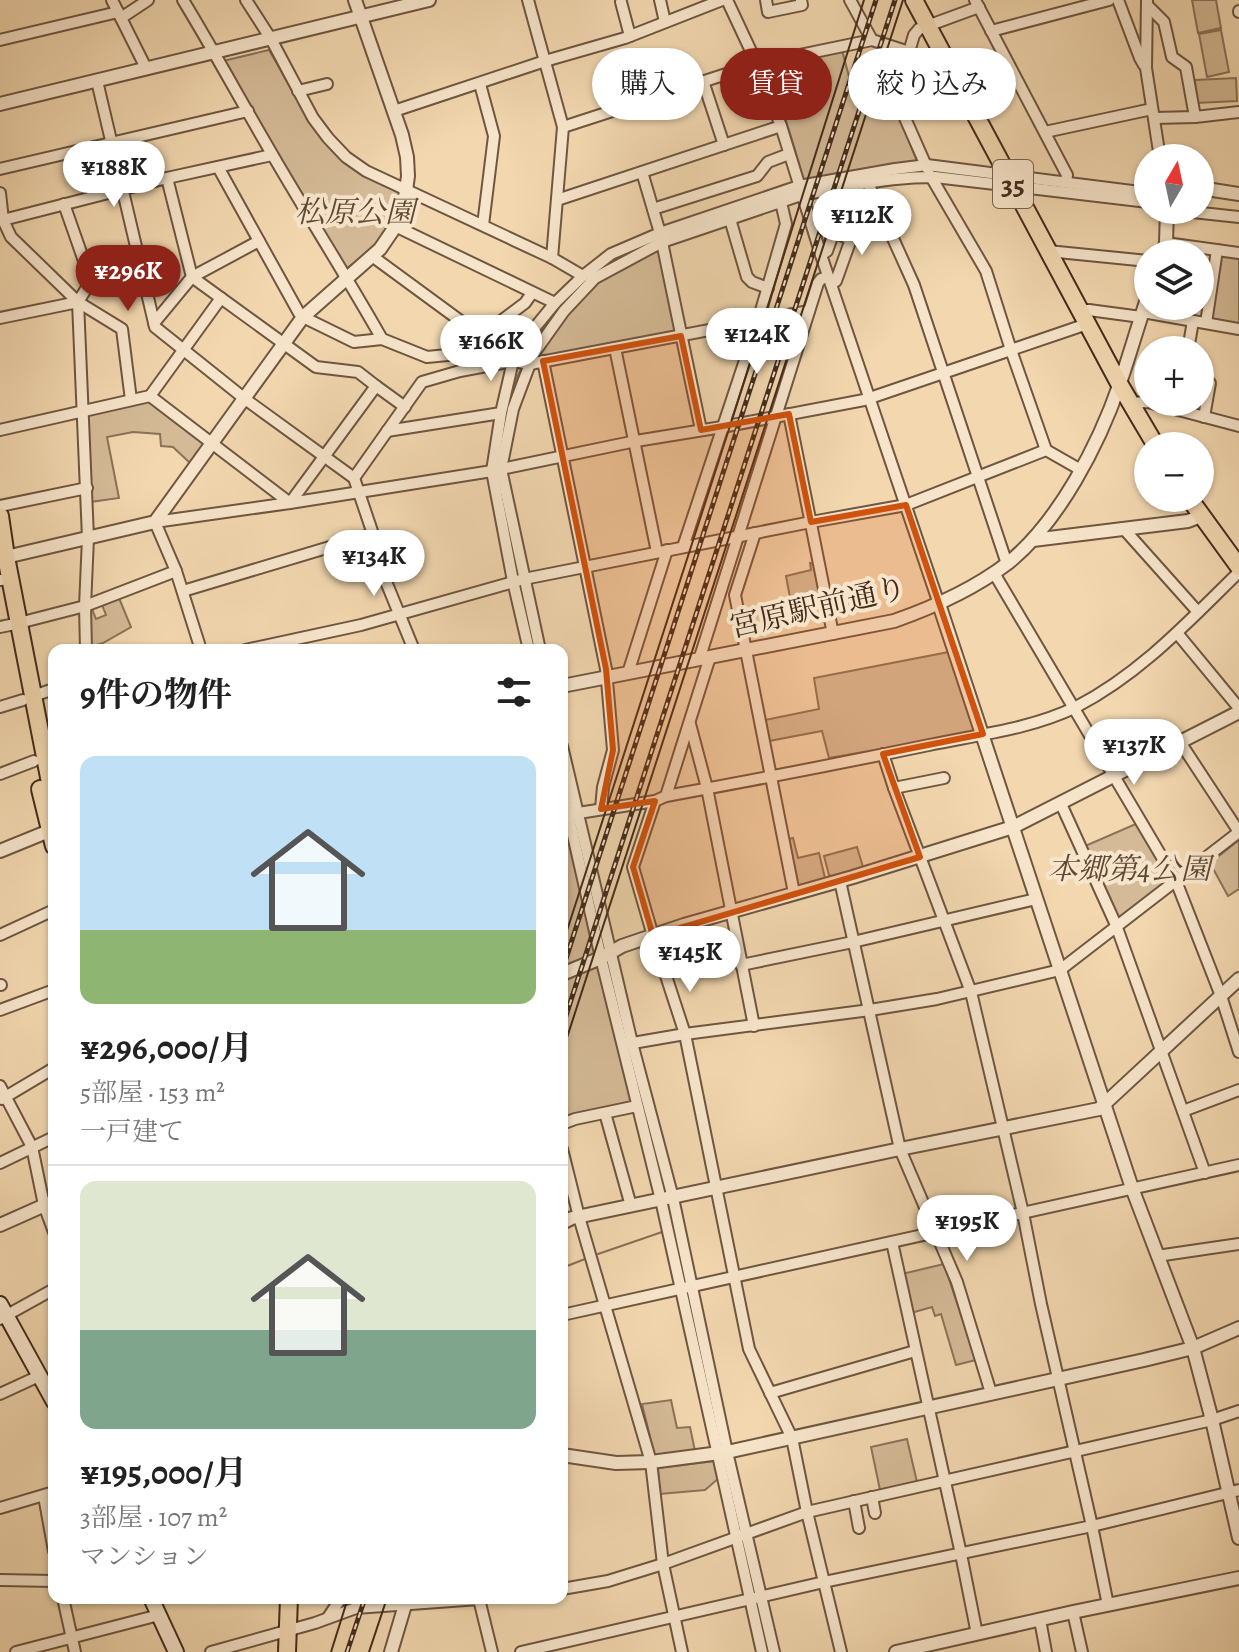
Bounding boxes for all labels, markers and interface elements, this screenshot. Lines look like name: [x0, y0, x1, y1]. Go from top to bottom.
chip: 購入: [592, 48, 704, 120]
chip: 賃貸: [720, 48, 832, 120]
chip: 絞り込み: [848, 48, 1016, 120]
pin: ¥188K: [58, 141, 170, 209]
north arrow: [1134, 144, 1214, 224]
map controls: [1134, 144, 1214, 512]
text: ¥188K: [81, 149, 147, 184]
road number: 35: [993, 160, 1033, 208]
pin: ¥112K: [806, 189, 918, 257]
park label: 松原公園: [295, 192, 420, 232]
text: ¥112K: [830, 197, 894, 232]
button: layers: [1134, 240, 1214, 320]
pin: ¥296K: [72, 245, 184, 313]
text: ¥296K: [94, 253, 162, 288]
pin: ¥124K: [701, 308, 813, 376]
pin: ¥166K: [435, 315, 547, 383]
text: ¥124K: [724, 316, 790, 351]
text: ¥166K: [458, 323, 524, 358]
button: +: [1134, 336, 1214, 416]
button: −: [1134, 432, 1214, 512]
pin: ¥134K: [318, 530, 430, 598]
text: ¥134K: [342, 538, 406, 573]
street label: 宮原駅前通り: [726, 567, 910, 647]
icon: filters: [492, 670, 536, 714]
text: 9件の物件: [80, 671, 232, 718]
pin: ¥137K: [1078, 719, 1190, 787]
text: ¥137K: [1102, 727, 1166, 762]
icon: home: [236, 808, 380, 952]
park label: 本郷第4公園: [1048, 849, 1215, 889]
pin: ¥145K: [634, 926, 746, 994]
text: ¥145K: [658, 934, 722, 969]
text: ¥296,000/月: [80, 1024, 253, 1071]
text: 5部屋 · 153 m²: [80, 1075, 225, 1110]
text: 一戸建て: [80, 1114, 184, 1149]
pin: ¥195K: [911, 1195, 1023, 1263]
text: ¥195K: [935, 1203, 999, 1238]
icon: home: [236, 1233, 380, 1377]
text: ¥195,000/月: [80, 1449, 248, 1496]
text: 3部屋 · 107 m²: [80, 1500, 227, 1535]
text: マンション: [80, 1539, 209, 1574]

